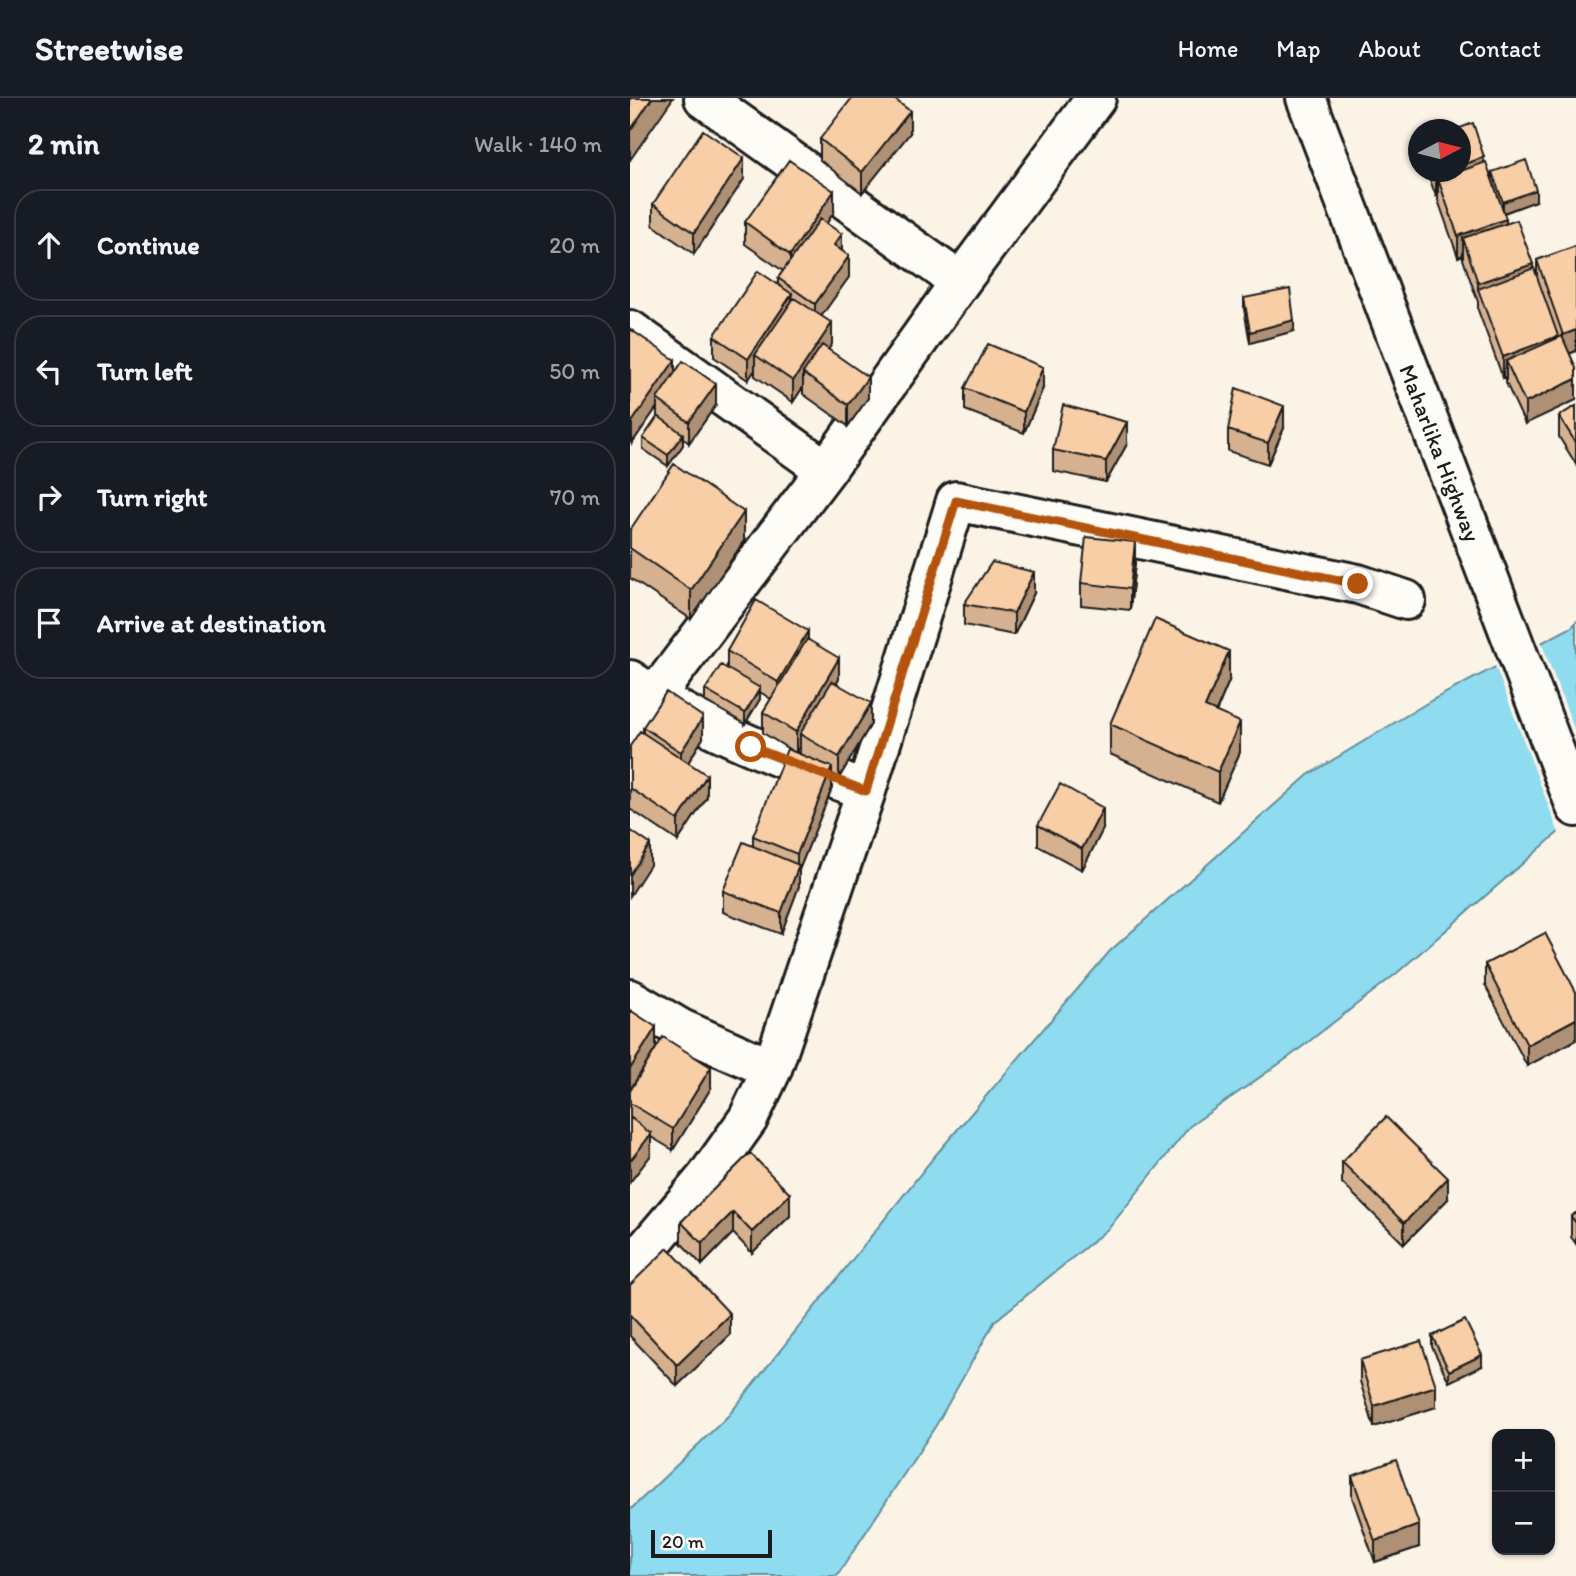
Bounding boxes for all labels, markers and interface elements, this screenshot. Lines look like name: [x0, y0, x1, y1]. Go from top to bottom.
text: Streetwise: [35, 29, 184, 68]
text: Home: [1178, 34, 1238, 63]
text: Map: [1276, 34, 1320, 63]
text: About: [1358, 34, 1421, 63]
text: Contact: [1459, 34, 1541, 63]
north arrow: [1408, 119, 1471, 182]
text: 2 min: [28, 125, 99, 162]
text: Walk · 140 m: [474, 130, 602, 158]
icon: ahead: [30, 226, 68, 264]
text: Continue: [97, 229, 200, 261]
text: 20 m: [549, 231, 600, 259]
icon: left: [30, 352, 68, 390]
text: Turn left: [97, 355, 193, 387]
text: 50 m: [549, 357, 600, 385]
street label: Maharlika Highway: [1393, 360, 1487, 546]
icon: right: [30, 478, 68, 516]
text: Turn right: [97, 481, 208, 513]
text: 70 m: [550, 483, 600, 511]
route end: [1342, 568, 1373, 599]
icon: arrive: [30, 604, 68, 642]
text: Arrive at destination: [97, 607, 326, 639]
route start: [735, 731, 766, 762]
map controls: [1492, 1429, 1555, 1555]
button: +: [1492, 1429, 1555, 1492]
button: −: [1492, 1492, 1555, 1555]
scale bar: [651, 1527, 772, 1559]
text: 20 m: [662, 1530, 704, 1553]

